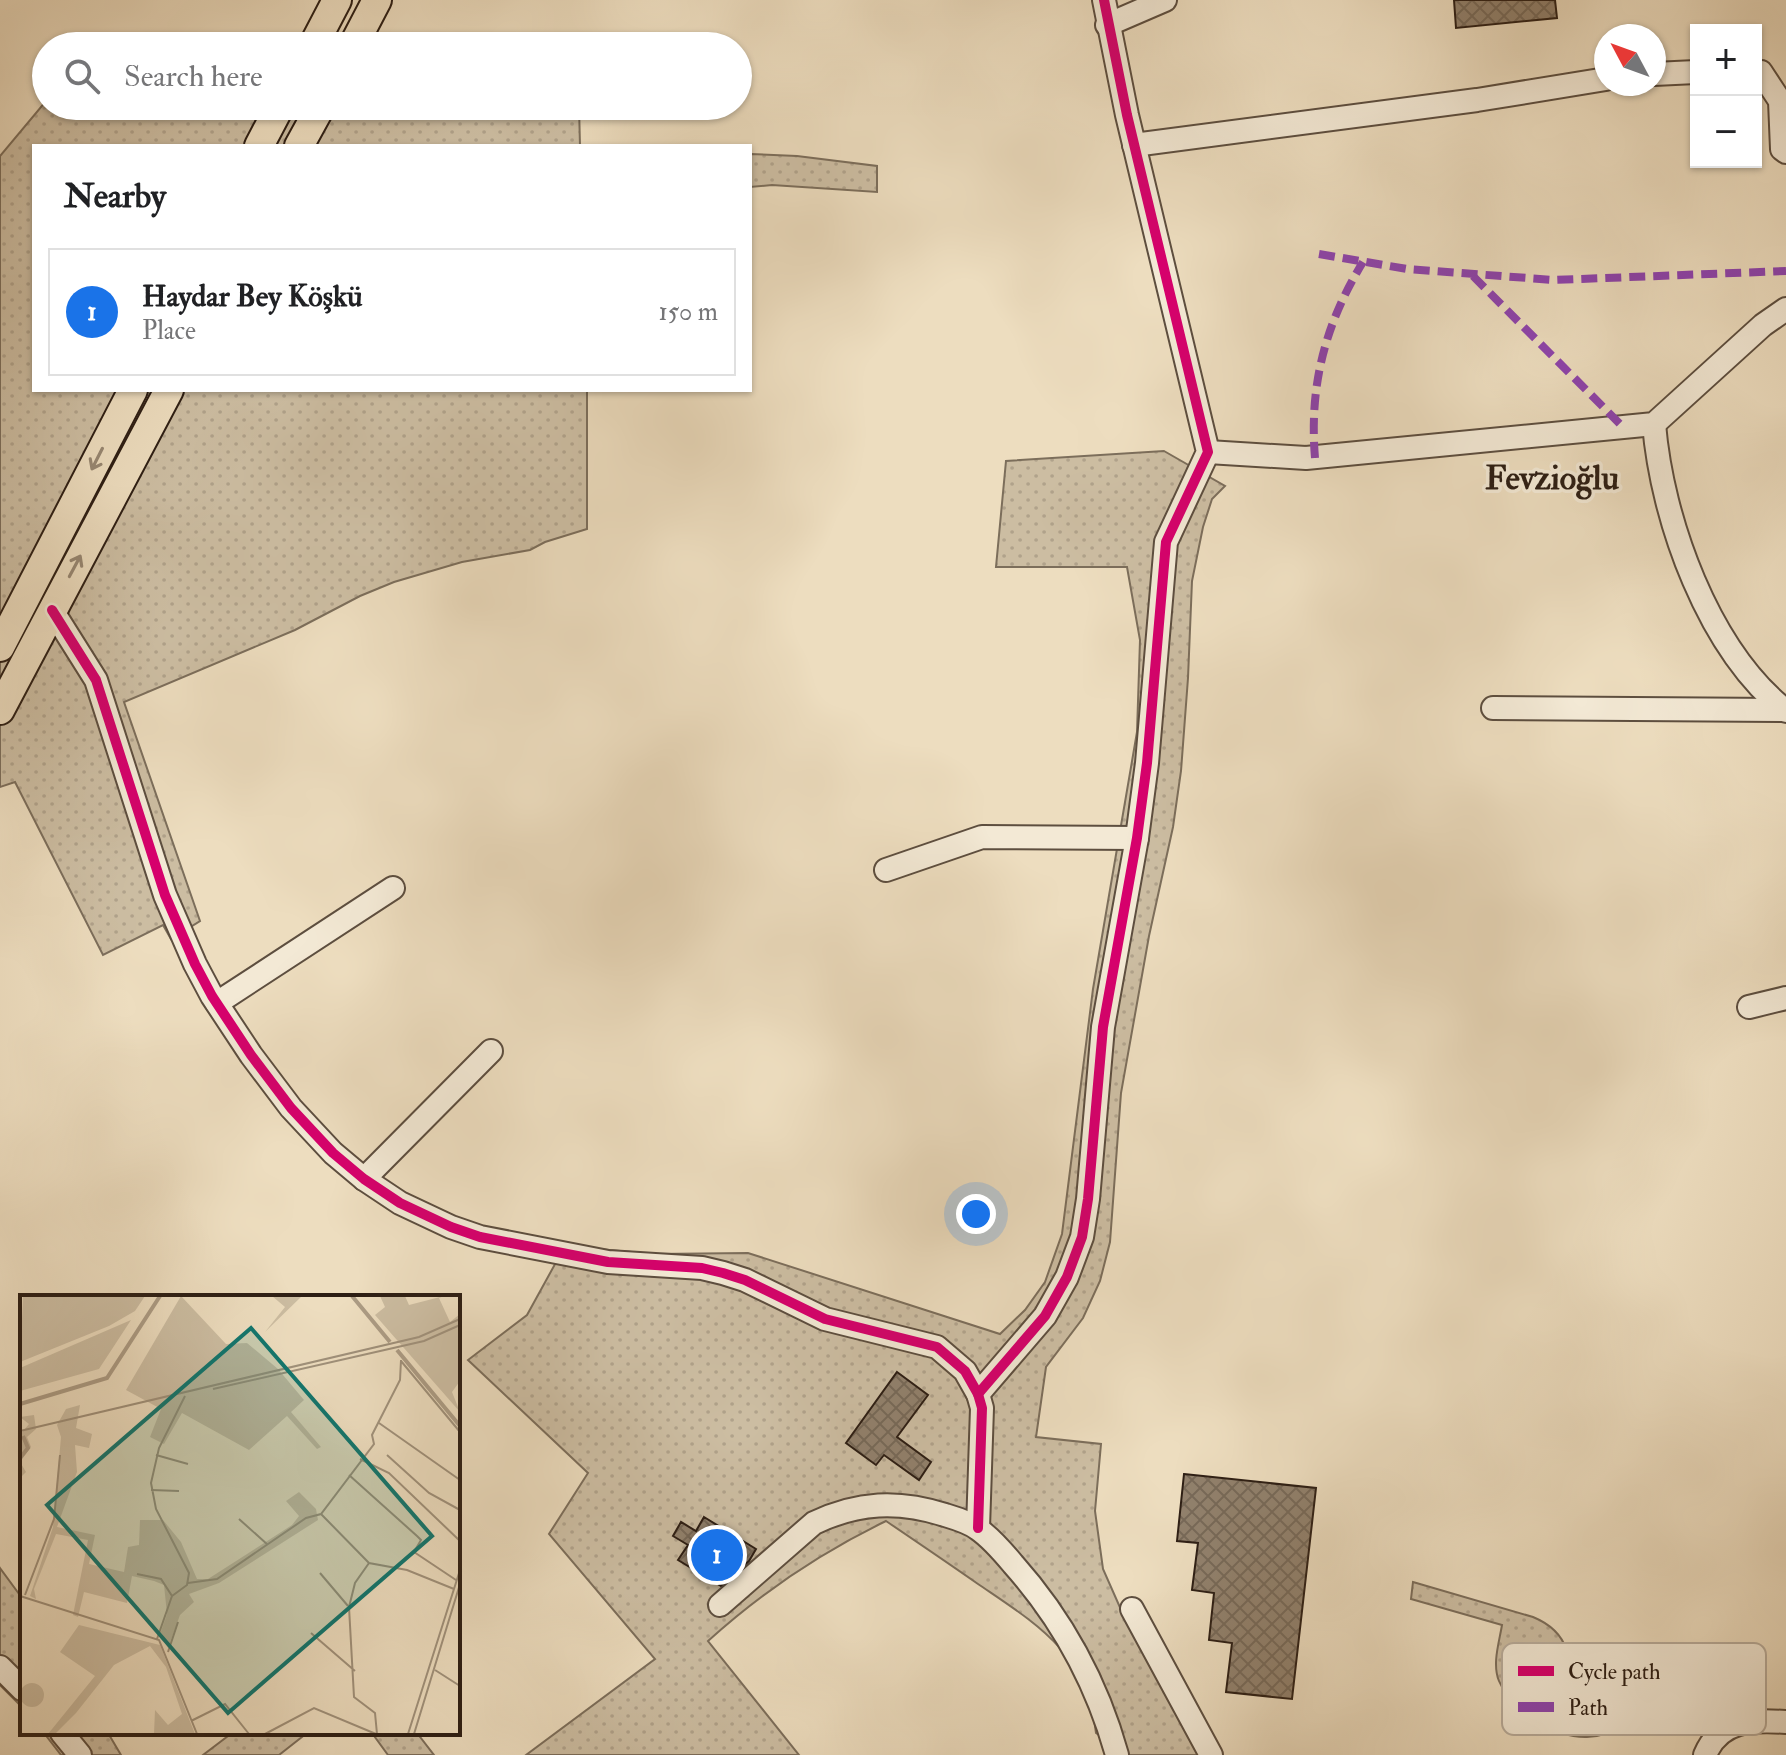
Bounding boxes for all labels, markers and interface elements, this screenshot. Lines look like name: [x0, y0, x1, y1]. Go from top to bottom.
north arrow: [1594, 24, 1666, 96]
map controls: [1690, 24, 1762, 168]
button: +: [1690, 24, 1762, 96]
search box: [32, 32, 752, 120]
icon: search: [60, 54, 104, 98]
text: Search here: [124, 58, 263, 95]
button: −: [1690, 96, 1762, 168]
text: Nearby: [64, 175, 166, 218]
text: Haydar Bey Köşkü: [142, 278, 363, 315]
text: 1: [87, 296, 97, 328]
text: 150 m: [659, 296, 718, 328]
text: Place: [142, 315, 196, 347]
one-way arrow: [89, 447, 105, 471]
district label: Fevzioğlu: [1485, 457, 1619, 500]
one-way arrow: [68, 555, 83, 579]
your location: [956, 1194, 996, 1234]
inset map: [20, 1295, 460, 1735]
pin: 1: [691, 1525, 743, 1585]
legend: [1502, 1643, 1766, 1735]
text: Cycle path: [1568, 1658, 1661, 1687]
text: Path: [1568, 1694, 1609, 1722]

